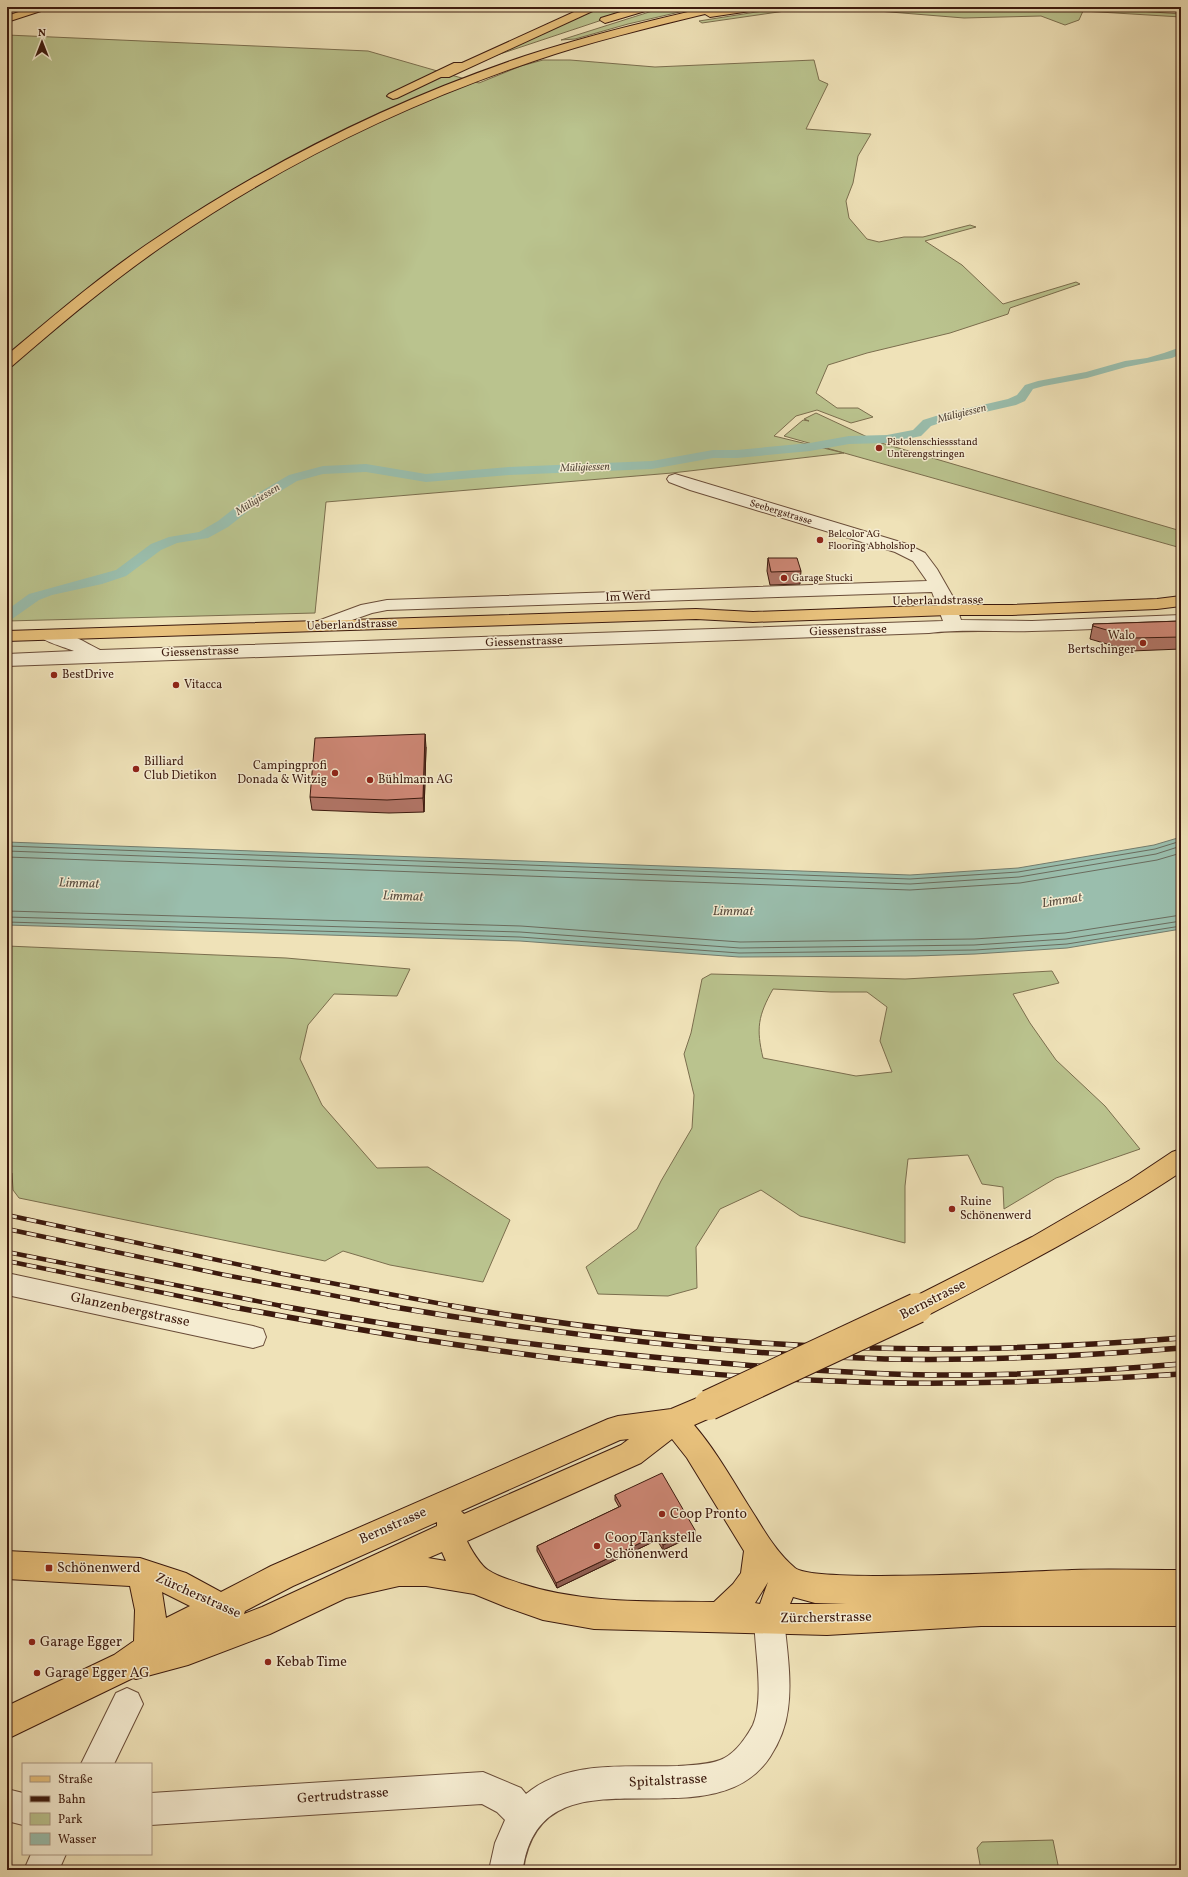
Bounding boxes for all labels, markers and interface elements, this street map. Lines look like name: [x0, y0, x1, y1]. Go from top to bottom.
north arrow: [22, 22, 62, 62]
text: N: [38, 26, 46, 41]
water label: Müligiessen: [935, 401, 988, 428]
place label: Pistolenschiessstand Unterengstringen: [887, 435, 978, 461]
marker: Pistolenschiessstand Unterengstringen: [874, 443, 884, 453]
water label: Müligiessen: [559, 460, 610, 476]
water label: Müligiessen: [232, 480, 283, 520]
street label: Seebergstrasse: [748, 496, 814, 528]
place label: Belcolor AG Flooring Abholshop: [828, 527, 916, 553]
marker: Belcolor AG Flooring Abholshop: [815, 535, 825, 545]
place label: Garage Stucki: [792, 571, 853, 585]
marker: Garage Stucki: [779, 573, 789, 583]
street label: Im Werd: [605, 588, 651, 606]
street label: Ueberlandstrasse: [892, 592, 984, 610]
street label: Ueberlandstrasse: [306, 615, 398, 635]
street label: Giessenstrasse: [809, 622, 887, 640]
place label: Walo Bertschinger: [1068, 628, 1135, 658]
street label: Giessenstrasse: [485, 633, 563, 651]
marker: Walo Bertschinger: [1138, 638, 1148, 648]
street label: Giessenstrasse: [161, 643, 239, 661]
place label: BestDrive: [62, 667, 114, 683]
marker: BestDrive: [49, 670, 59, 680]
place label: Vitacca: [184, 677, 222, 693]
marker: Vitacca: [171, 680, 181, 690]
place label: Billiard Club Dietikon: [144, 754, 217, 784]
place label: Campingprofi Donada & Witzig: [237, 758, 327, 788]
marker: Billiard Club Dietikon: [131, 764, 141, 774]
marker: Campingprofi Donada & Witzig: [330, 768, 340, 778]
place label: Bühlmann AG: [378, 772, 453, 788]
marker: Bühlmann AG: [365, 775, 375, 785]
water label: Limmat: [58, 874, 100, 894]
water label: Limmat: [382, 887, 424, 907]
water label: Limmat: [1041, 889, 1084, 913]
water label: Limmat: [713, 903, 754, 921]
place label: Ruine Schönenwerd: [960, 1194, 1032, 1224]
marker: Ruine Schönenwerd: [947, 1204, 957, 1214]
street label: Bernstrasse: [897, 1275, 970, 1325]
street label: Glanzenbergstrasse: [69, 1288, 192, 1332]
street label: Bernstrasse: [356, 1503, 430, 1549]
place label: Coop Pronto: [670, 1505, 747, 1524]
marker: Coop Pronto: [657, 1509, 667, 1519]
place label: Coop Tankstelle Schönenwerd: [605, 1529, 703, 1564]
marker: Coop Tankstelle Schönenwerd: [592, 1541, 602, 1551]
place label: Schönenwerd: [57, 1559, 140, 1578]
marker: Schönenwerd: [44, 1563, 54, 1573]
street label: Zürcherstrasse: [152, 1569, 244, 1623]
street label: Zürcherstrasse: [780, 1608, 872, 1628]
place label: Garage Egger: [40, 1633, 122, 1652]
marker: Garage Egger: [27, 1637, 37, 1647]
place label: Kebab Time: [276, 1653, 347, 1672]
marker: Kebab Time: [263, 1657, 273, 1667]
place label: Garage Egger AG: [45, 1664, 149, 1683]
marker: Garage Egger AG: [32, 1668, 42, 1678]
legend: [22, 1763, 152, 1855]
street label: Spitalstrasse: [628, 1769, 708, 1793]
text: Straße: [58, 1772, 93, 1788]
street label: Gertrudstrasse: [297, 1783, 390, 1809]
text: Bahn: [58, 1792, 86, 1808]
text: Park: [58, 1812, 83, 1828]
text: Wasser: [58, 1832, 96, 1848]

